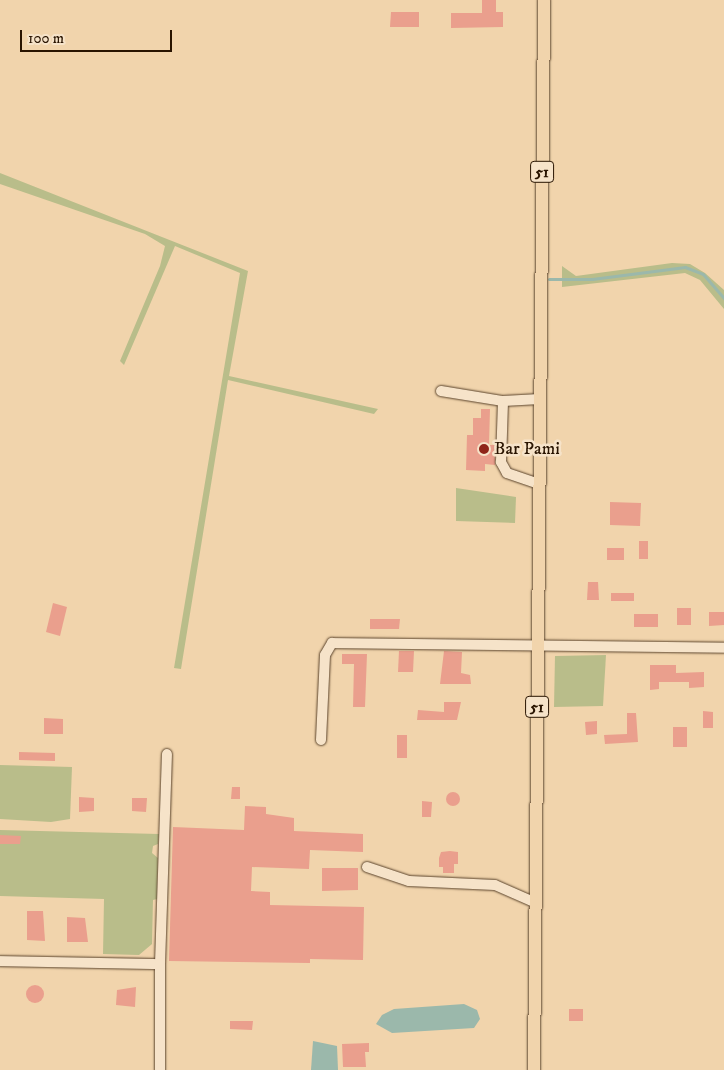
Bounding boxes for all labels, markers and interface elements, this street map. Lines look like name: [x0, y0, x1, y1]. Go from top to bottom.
scale bar: [22, 20, 175, 52]
text: 100 m: [28, 29, 64, 48]
road number: 51: [530, 158, 554, 186]
place label: Bar Pami: [494, 438, 560, 460]
marker: Bar Pami: [478, 443, 490, 455]
road number: 51: [524, 694, 550, 720]

